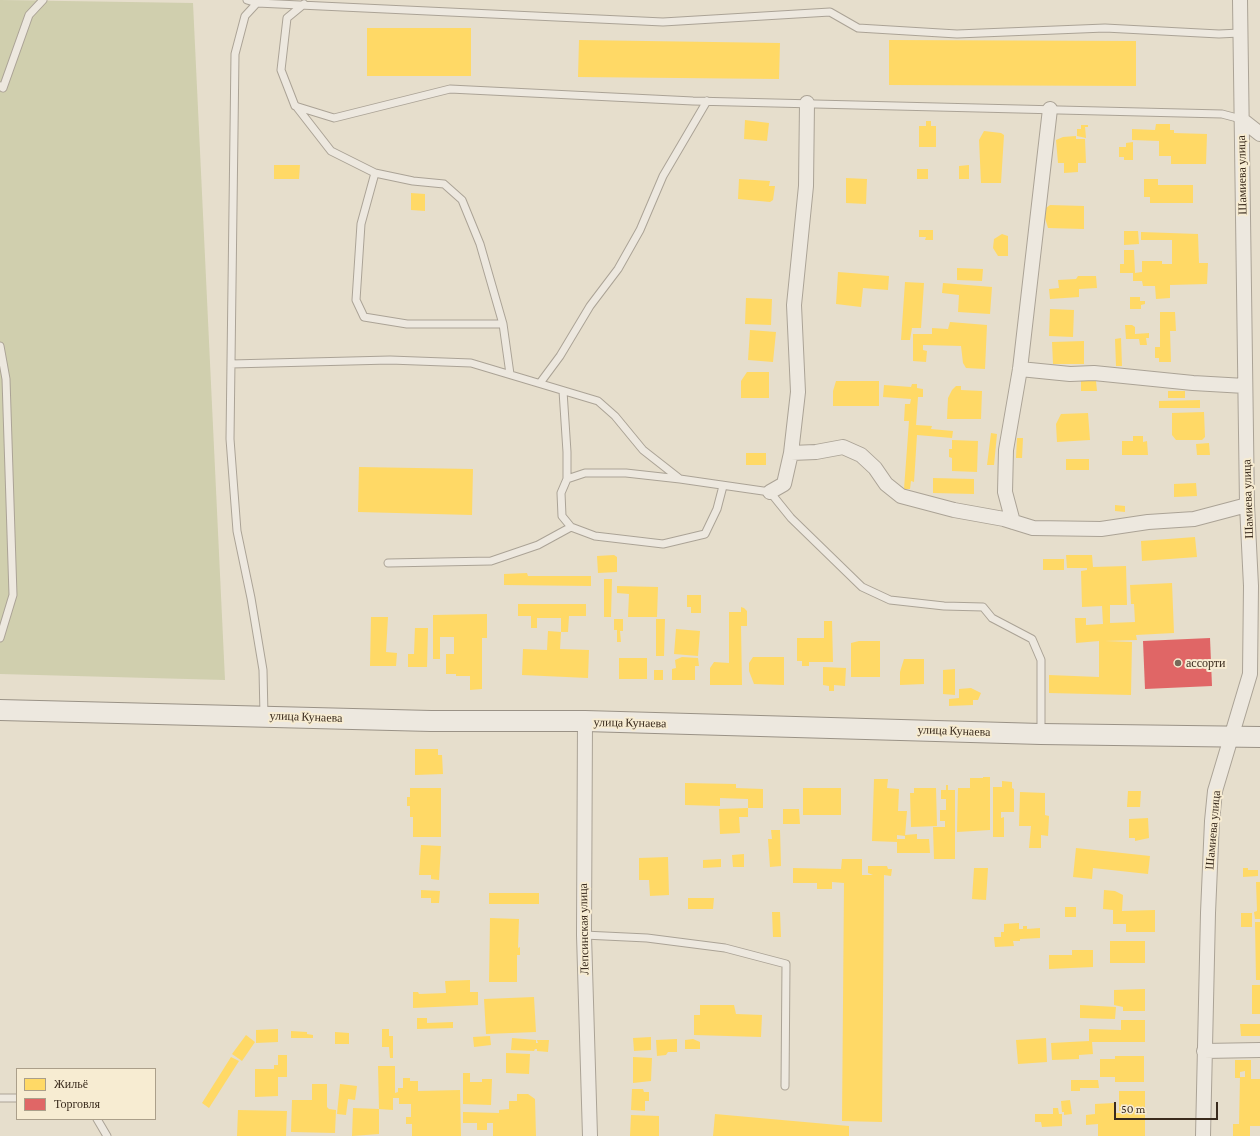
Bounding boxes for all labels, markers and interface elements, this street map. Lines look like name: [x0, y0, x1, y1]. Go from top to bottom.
street label: Шамиева улица: [1234, 135, 1250, 215]
street label: Шамиева улица: [1239, 459, 1257, 539]
place label: ассорти: [1186, 656, 1225, 670]
marker: ассорти: [1173, 658, 1183, 668]
street label: улица Кунаева: [269, 709, 343, 725]
street label: улица Кунаева: [593, 715, 667, 731]
street label: улица Кунаева: [917, 723, 991, 739]
street label: Шамиева улица: [1202, 790, 1224, 870]
street label: Лепсинская улица: [576, 883, 592, 975]
legend: [16, 1068, 156, 1120]
text: Жильё: [54, 1077, 88, 1091]
scale bar: [1116, 1094, 1220, 1120]
text: Торговля: [54, 1097, 100, 1111]
text: 50 m: [1121, 1102, 1145, 1116]

